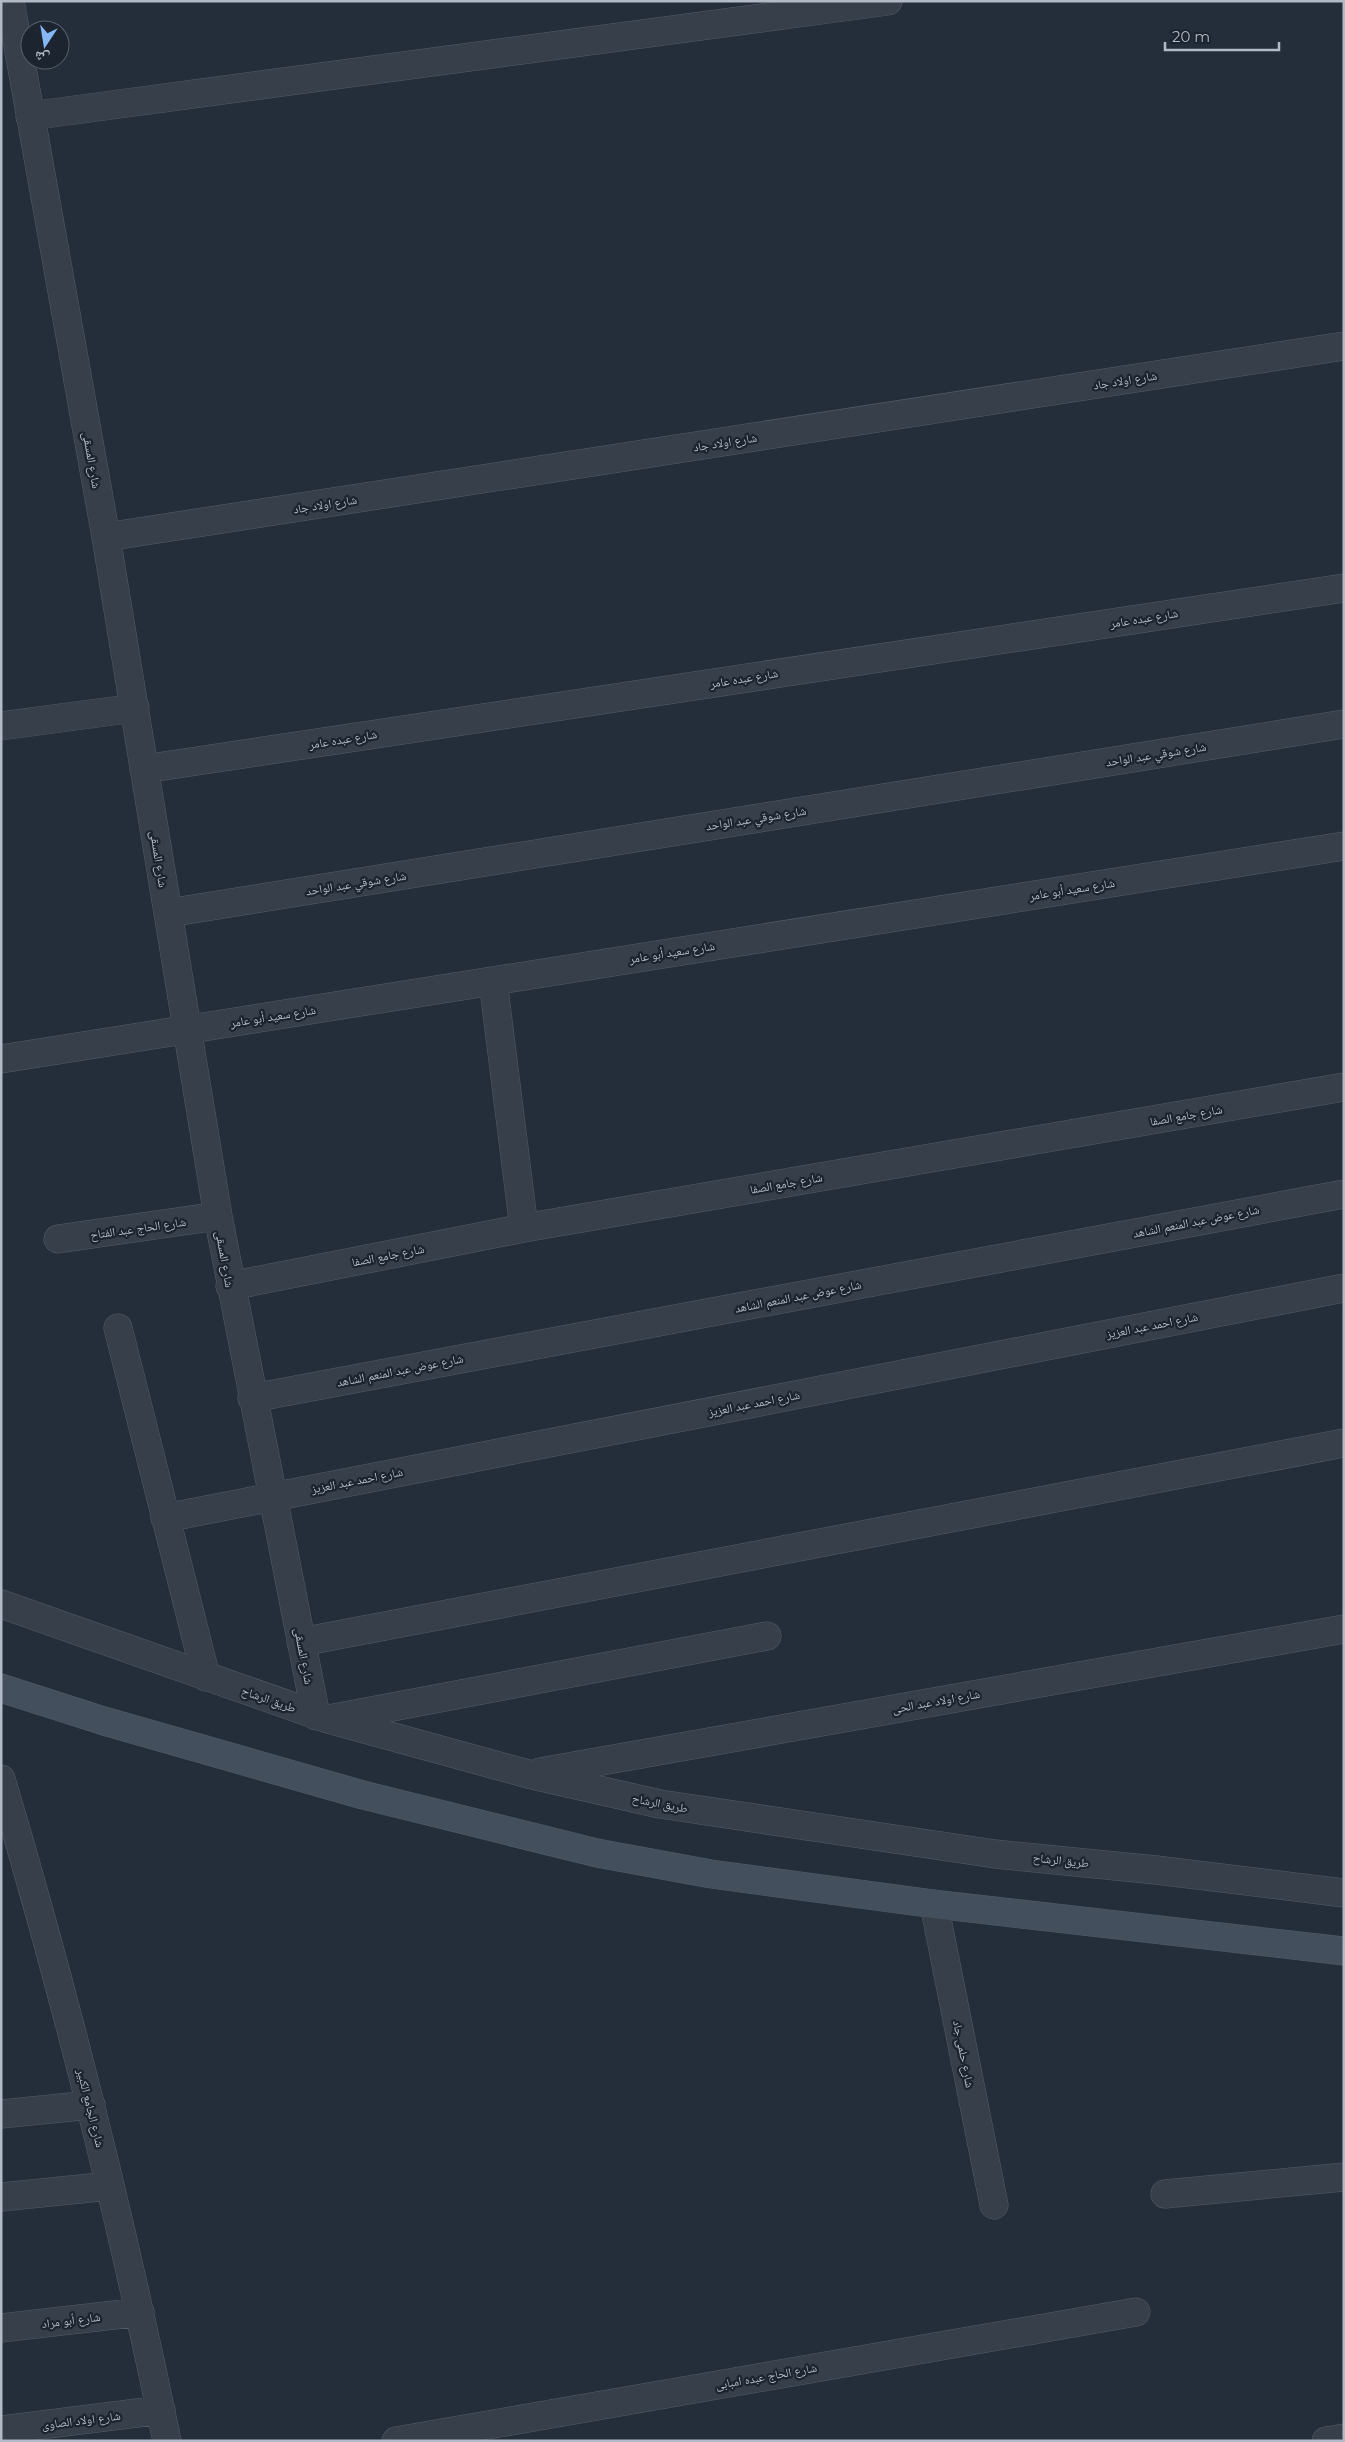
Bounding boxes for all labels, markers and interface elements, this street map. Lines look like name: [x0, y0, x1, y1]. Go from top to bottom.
north arrow: [20, 20, 70, 70]
scale bar: [1165, 20, 1279, 52]
text: 20 m: [1172, 27, 1210, 46]
text: ش: [33, 47, 51, 68]
street label: شارع اولاد جاد: [1092, 368, 1158, 393]
street label: شارع اولاد جاد: [692, 430, 758, 455]
street label: شارع المسقى: [79, 431, 104, 490]
street label: شارع اولاد جاد: [292, 492, 358, 517]
street label: شارع عبده عامر: [1108, 605, 1179, 632]
street label: شارع عبده عامر: [708, 665, 779, 692]
street label: شارع عبده عامر: [307, 726, 378, 753]
street label: شارع شوقي عبد الواحد: [1105, 739, 1208, 772]
street label: شارع شوقي عبد الواحد: [705, 803, 808, 836]
street label: شارع المسقى: [146, 830, 171, 889]
street label: شارع شوقي عبد الواحد: [305, 868, 408, 901]
street label: شارع سعيد أبو عامر: [1027, 875, 1116, 904]
street label: شارع سعيد أبو عامر: [627, 938, 716, 967]
street label: شارع سعيد أبو عامر: [228, 1002, 317, 1031]
street label: شارع جامع الصفا: [1149, 1101, 1224, 1130]
street label: شارع جامع الصفا: [749, 1169, 824, 1198]
street label: شارع عوض عبد المنعم الشاهد: [1131, 1201, 1261, 1242]
street label: شارع الحاج عبد الفتاح: [89, 1214, 187, 1243]
street label: شارع المسقى: [212, 1230, 237, 1289]
street label: شارع جامع الصفا: [351, 1241, 426, 1270]
street label: شارع عوض عبد المنعم الشاهد: [733, 1276, 863, 1317]
street label: شارع احمد عبد العزيز: [1104, 1309, 1199, 1342]
street label: شارع عوض عبد المنعم الشاهد: [335, 1350, 465, 1391]
street label: شارع احمد عبد العزيز: [706, 1387, 801, 1420]
street label: شارع احمد عبد العزيز: [309, 1464, 404, 1497]
street label: شارع المسقى: [290, 1627, 317, 1686]
street label: طريق الرشاح: [240, 1683, 298, 1716]
street label: شارع اولاد عبد الحى: [891, 1686, 981, 1717]
street label: طريق الرشاح: [631, 1790, 689, 1816]
street label: طريق الرشاح: [1032, 1850, 1090, 1871]
street label: شارع حلمى جاد: [949, 2019, 978, 2089]
street label: شارع الجامع الكبير: [73, 2066, 108, 2149]
street label: شارع أبو مراد: [41, 2309, 101, 2332]
street label: شارع الحاج عبده امبابى: [714, 2360, 818, 2393]
street label: شارع اولاد الصاوى: [41, 2408, 122, 2433]

